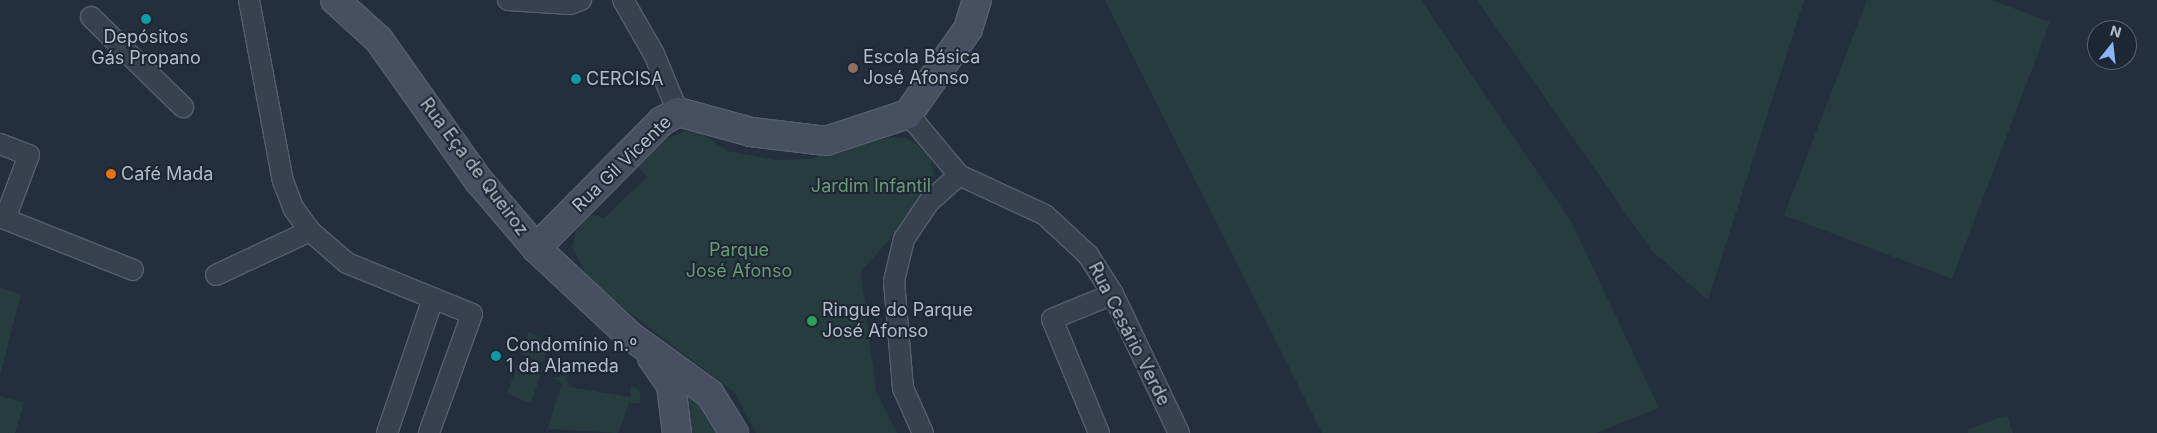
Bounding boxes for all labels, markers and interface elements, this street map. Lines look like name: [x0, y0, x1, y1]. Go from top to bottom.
marker: Depósitos Gás Propano: [140, 13, 152, 25]
north arrow: [2087, 20, 2137, 70]
text: N: [2109, 21, 2123, 41]
place label: Depósitos Gás Propano: [91, 27, 201, 70]
place label: Escola Básica José Afonso: [863, 47, 980, 90]
marker: Escola Básica José Afonso: [847, 62, 859, 74]
place label: CERCISA: [586, 68, 664, 90]
marker: CERCISA: [570, 73, 582, 85]
street label: Rua Eça de Queiroz: [415, 94, 533, 240]
street label: Rua Gil Vicente: [568, 111, 676, 217]
place label: Café Mada: [121, 163, 213, 185]
marker: Café Mada: [105, 168, 117, 180]
park label: Jardim Infantil: [811, 175, 931, 197]
park label: Parque José Afonso: [686, 240, 792, 282]
street label: Rua Cesário Verde: [1084, 259, 1174, 409]
place label: Ringue do Parque José Afonso: [822, 300, 973, 342]
marker: Ringue do Parque José Afonso: [806, 315, 818, 327]
place label: Condomínio n.º 1 da Alameda: [506, 335, 637, 378]
marker: Condomínio n.º 1 da Alameda: [490, 350, 502, 362]

